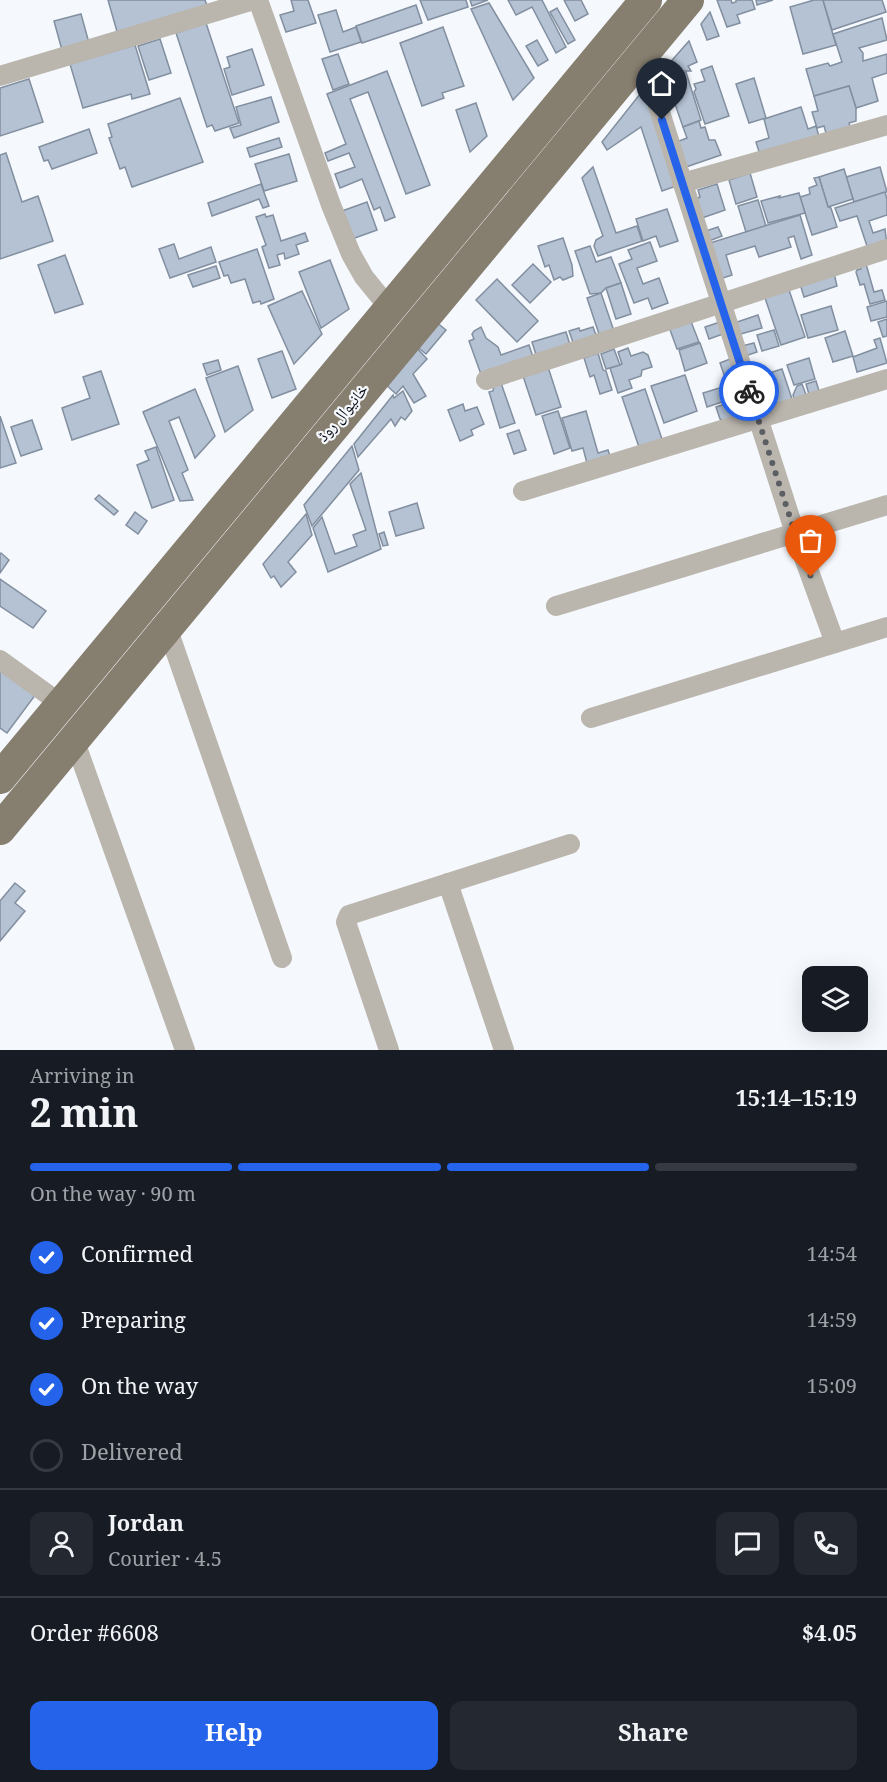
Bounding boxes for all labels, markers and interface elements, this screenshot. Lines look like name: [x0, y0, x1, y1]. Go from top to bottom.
pin: [636, 58, 687, 120]
icon: home: [645, 67, 678, 100]
courier: [719, 361, 779, 421]
icon: bike: [733, 375, 766, 408]
street label: خانیوال روڈ: [311, 379, 377, 449]
pin: [785, 515, 836, 577]
icon: bag: [794, 524, 827, 557]
map controls: [802, 966, 868, 1032]
button: layers: [802, 966, 868, 1032]
text: Arriving in: [30, 1062, 135, 1096]
text: 15:14–15:19: [736, 1082, 857, 1120]
text: 2 min: [30, 1085, 139, 1152]
text: On the way · 90 m: [30, 1180, 196, 1214]
text: Confirmed: [81, 1238, 193, 1276]
text: 14:54: [807, 1240, 857, 1274]
icon: check: [30, 1241, 63, 1274]
text: Preparing: [81, 1304, 186, 1342]
text: 14:59: [807, 1306, 857, 1340]
icon: check: [30, 1307, 63, 1340]
text: On the way: [81, 1370, 198, 1408]
text: 15:09: [807, 1372, 857, 1406]
icon: check: [30, 1373, 63, 1406]
text: Delivered: [81, 1436, 183, 1474]
text: Jordan: [108, 1507, 184, 1545]
button: person: [30, 1512, 93, 1575]
button: chat: [716, 1512, 779, 1575]
button: phone: [794, 1512, 857, 1575]
text: Courier · 4.5: [108, 1545, 222, 1579]
text: Order #6608: [30, 1617, 159, 1655]
text: $4.05: [802, 1617, 857, 1655]
button: Help: [30, 1701, 438, 1770]
button: Share: [450, 1701, 857, 1770]

